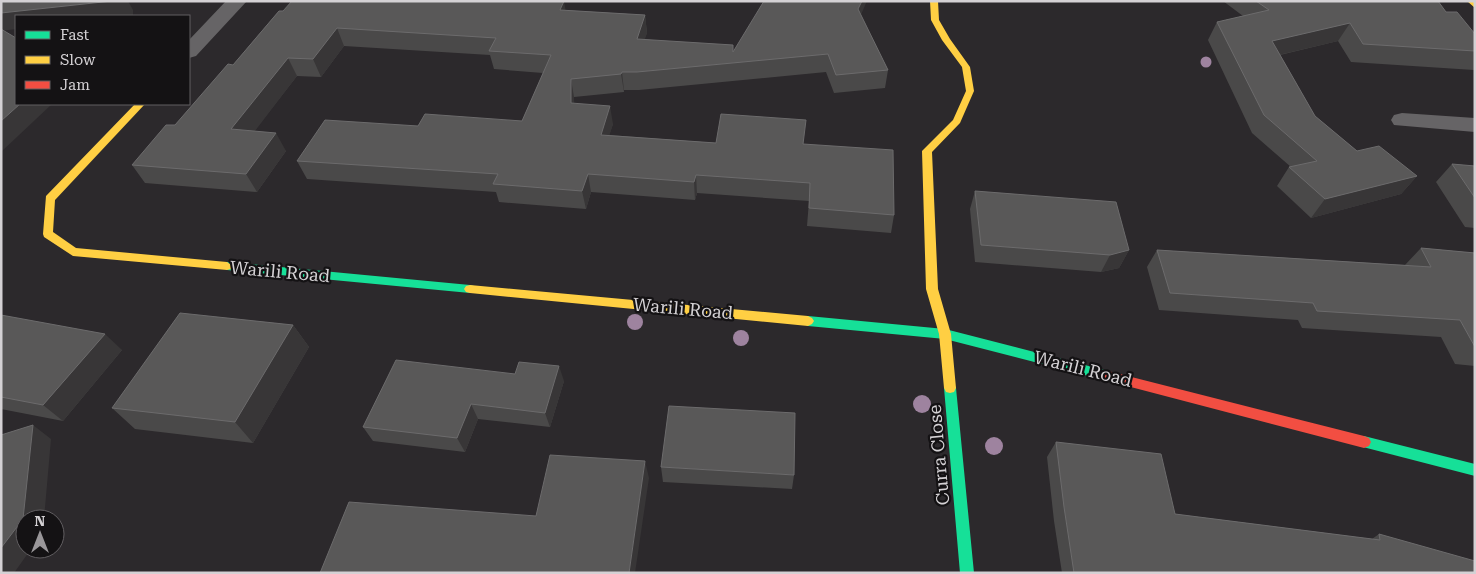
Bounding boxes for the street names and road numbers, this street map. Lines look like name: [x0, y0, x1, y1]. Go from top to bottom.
street label: Warili Road: [229, 257, 331, 286]
street label: Warili Road: [632, 294, 734, 323]
street label: Warili Road: [1032, 346, 1135, 391]
street label: Curra Close: [924, 404, 953, 506]

